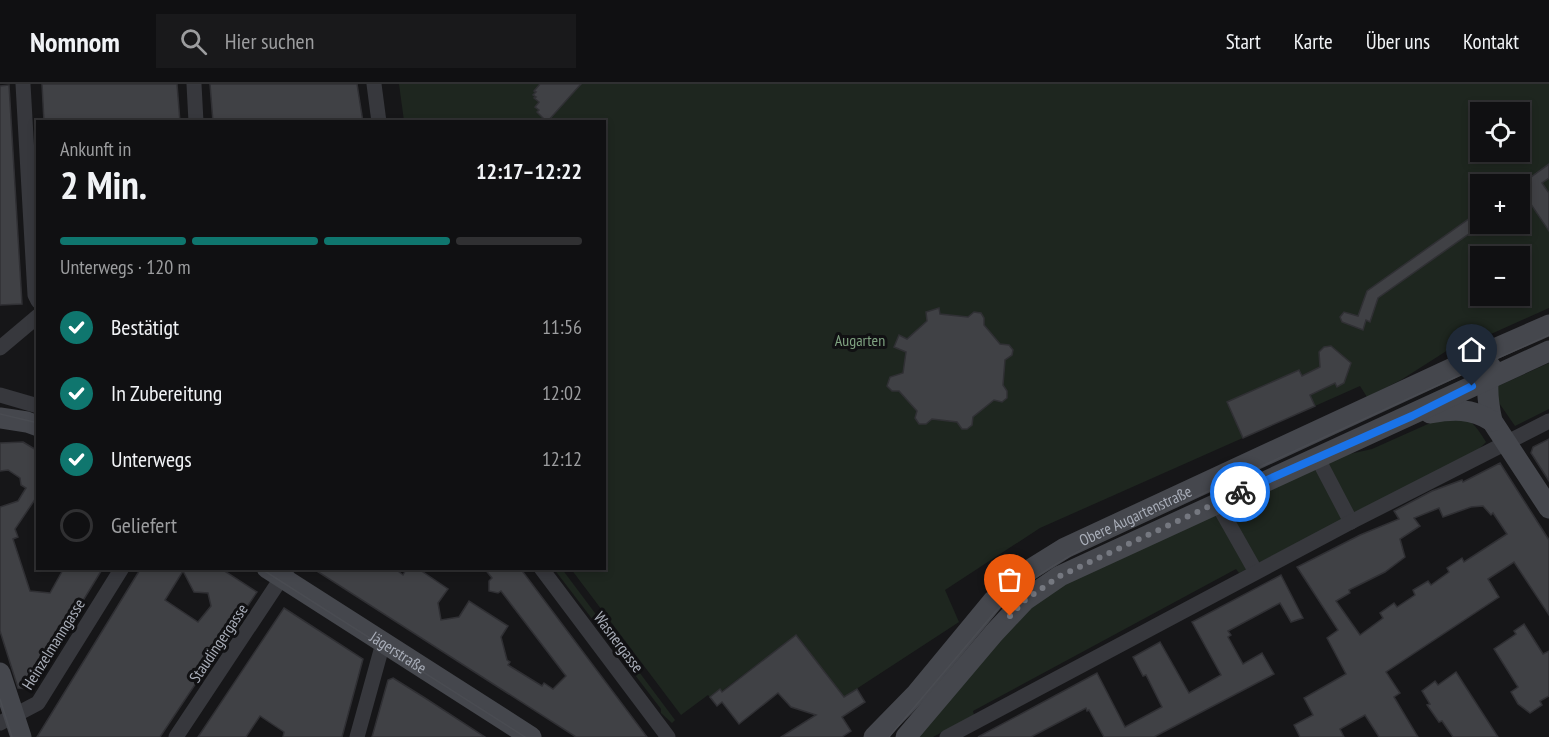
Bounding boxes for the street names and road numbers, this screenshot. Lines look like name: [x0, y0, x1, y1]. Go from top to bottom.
street label: Obere Augartenstraße: [1076, 481, 1195, 550]
street label: Heinzelmanngasse: [17, 595, 89, 693]
street label: Staudingergasse: [184, 600, 252, 686]
street label: Wasnergasse: [590, 608, 648, 676]
street label: Jägerstraße: [366, 626, 430, 678]

